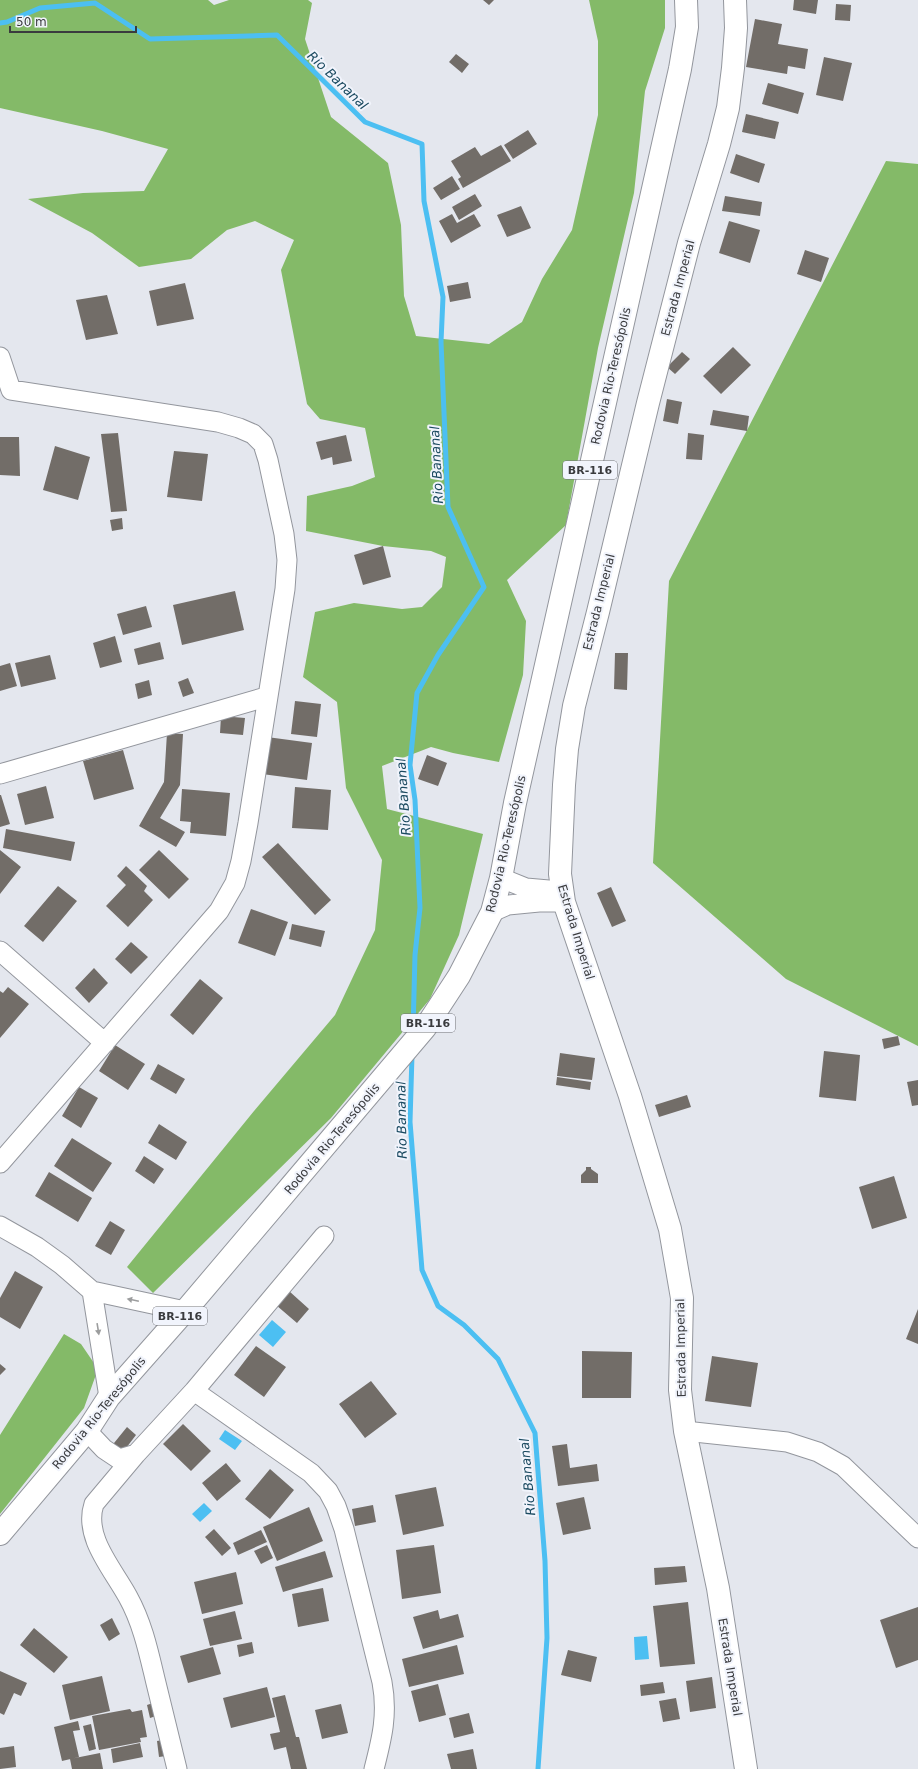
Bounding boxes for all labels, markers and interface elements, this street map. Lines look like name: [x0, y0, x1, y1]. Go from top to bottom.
scale bar: [10, 8, 136, 34]
text: 50 m: [16, 15, 47, 29]
water label: Rio Bananal: [305, 48, 371, 113]
street label: Estrada Imperial: [658, 238, 698, 338]
street label: Rodovia Rio-Teresópolis: [588, 306, 634, 446]
water label: Rio Bananal: [427, 425, 446, 504]
road number: BR-116: [563, 461, 617, 479]
street label: Estrada Imperial: [580, 552, 618, 652]
water label: Rio Bananal: [393, 757, 414, 836]
street label: Rodovia Rio-Teresópolis: [483, 774, 529, 914]
street label: Estrada Imperial: [555, 883, 597, 981]
road number: BR-116: [401, 1014, 455, 1032]
street label: Rodovia Rio-Teresópolis: [282, 1081, 382, 1197]
water label: Rio Bananal: [393, 1081, 410, 1159]
one-way arrow: [127, 1296, 139, 1302]
street label: Estrada Imperial: [673, 1298, 689, 1398]
road number: BR-116: [153, 1307, 207, 1325]
one-way arrow: [96, 1323, 102, 1335]
street label: Rodovia Rio-Teresópolis: [49, 1354, 149, 1472]
water label: Rio Bananal: [517, 1437, 538, 1516]
street label: Estrada Imperial: [715, 1617, 745, 1717]

